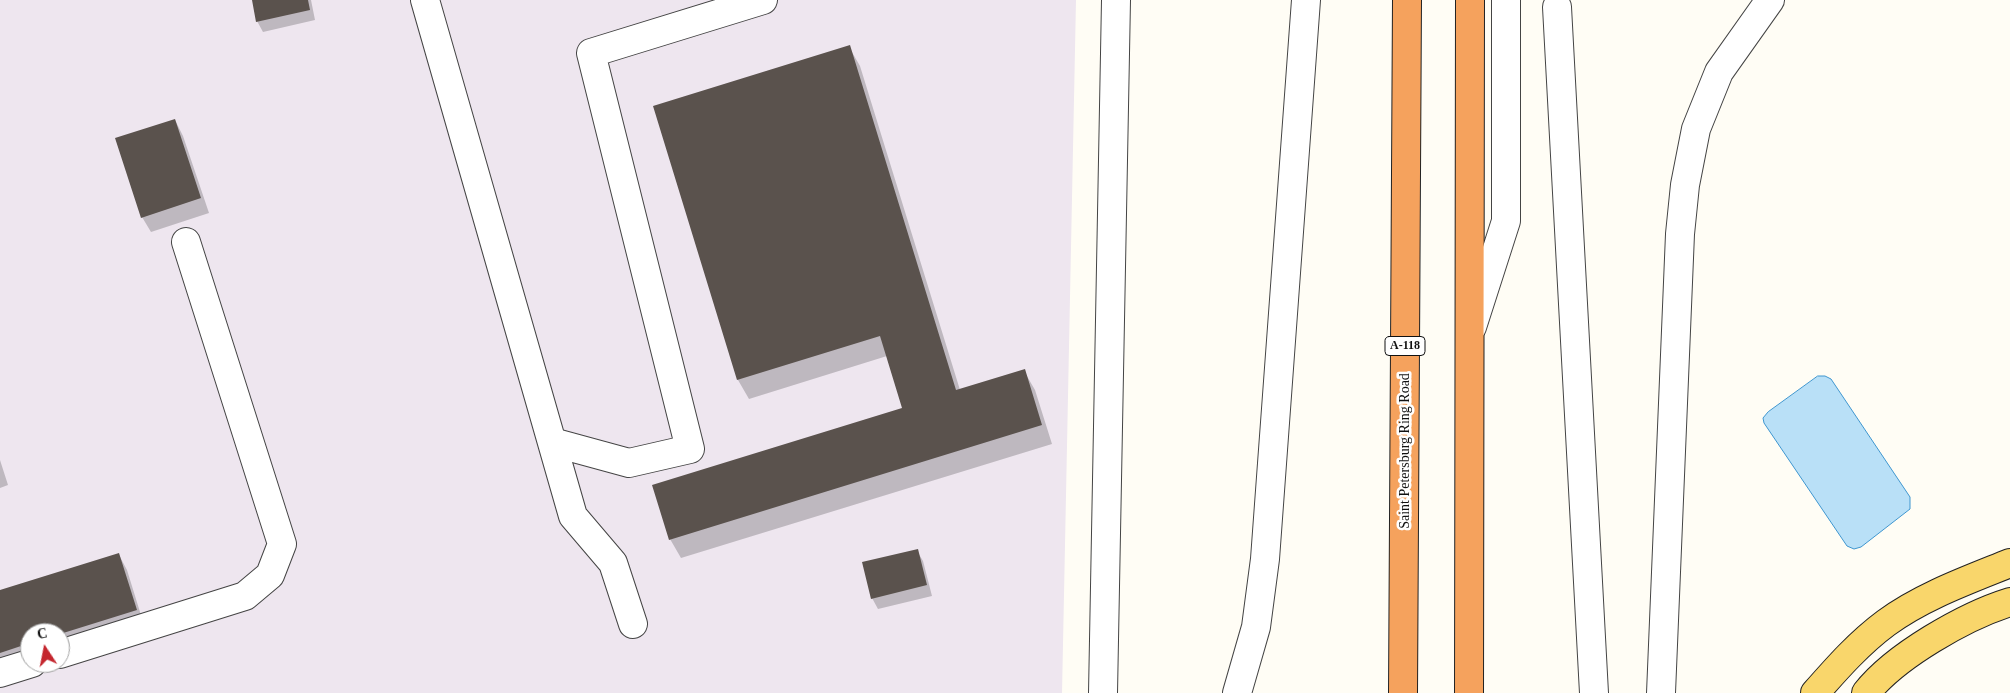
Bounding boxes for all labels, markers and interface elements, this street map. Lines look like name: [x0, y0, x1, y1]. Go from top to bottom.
road number: А-118: [1385, 336, 1425, 356]
street label: Saint Petersburg Ring Road: [1397, 373, 1413, 529]
north arrow: [20, 623, 70, 673]
text: С: [36, 625, 49, 642]

